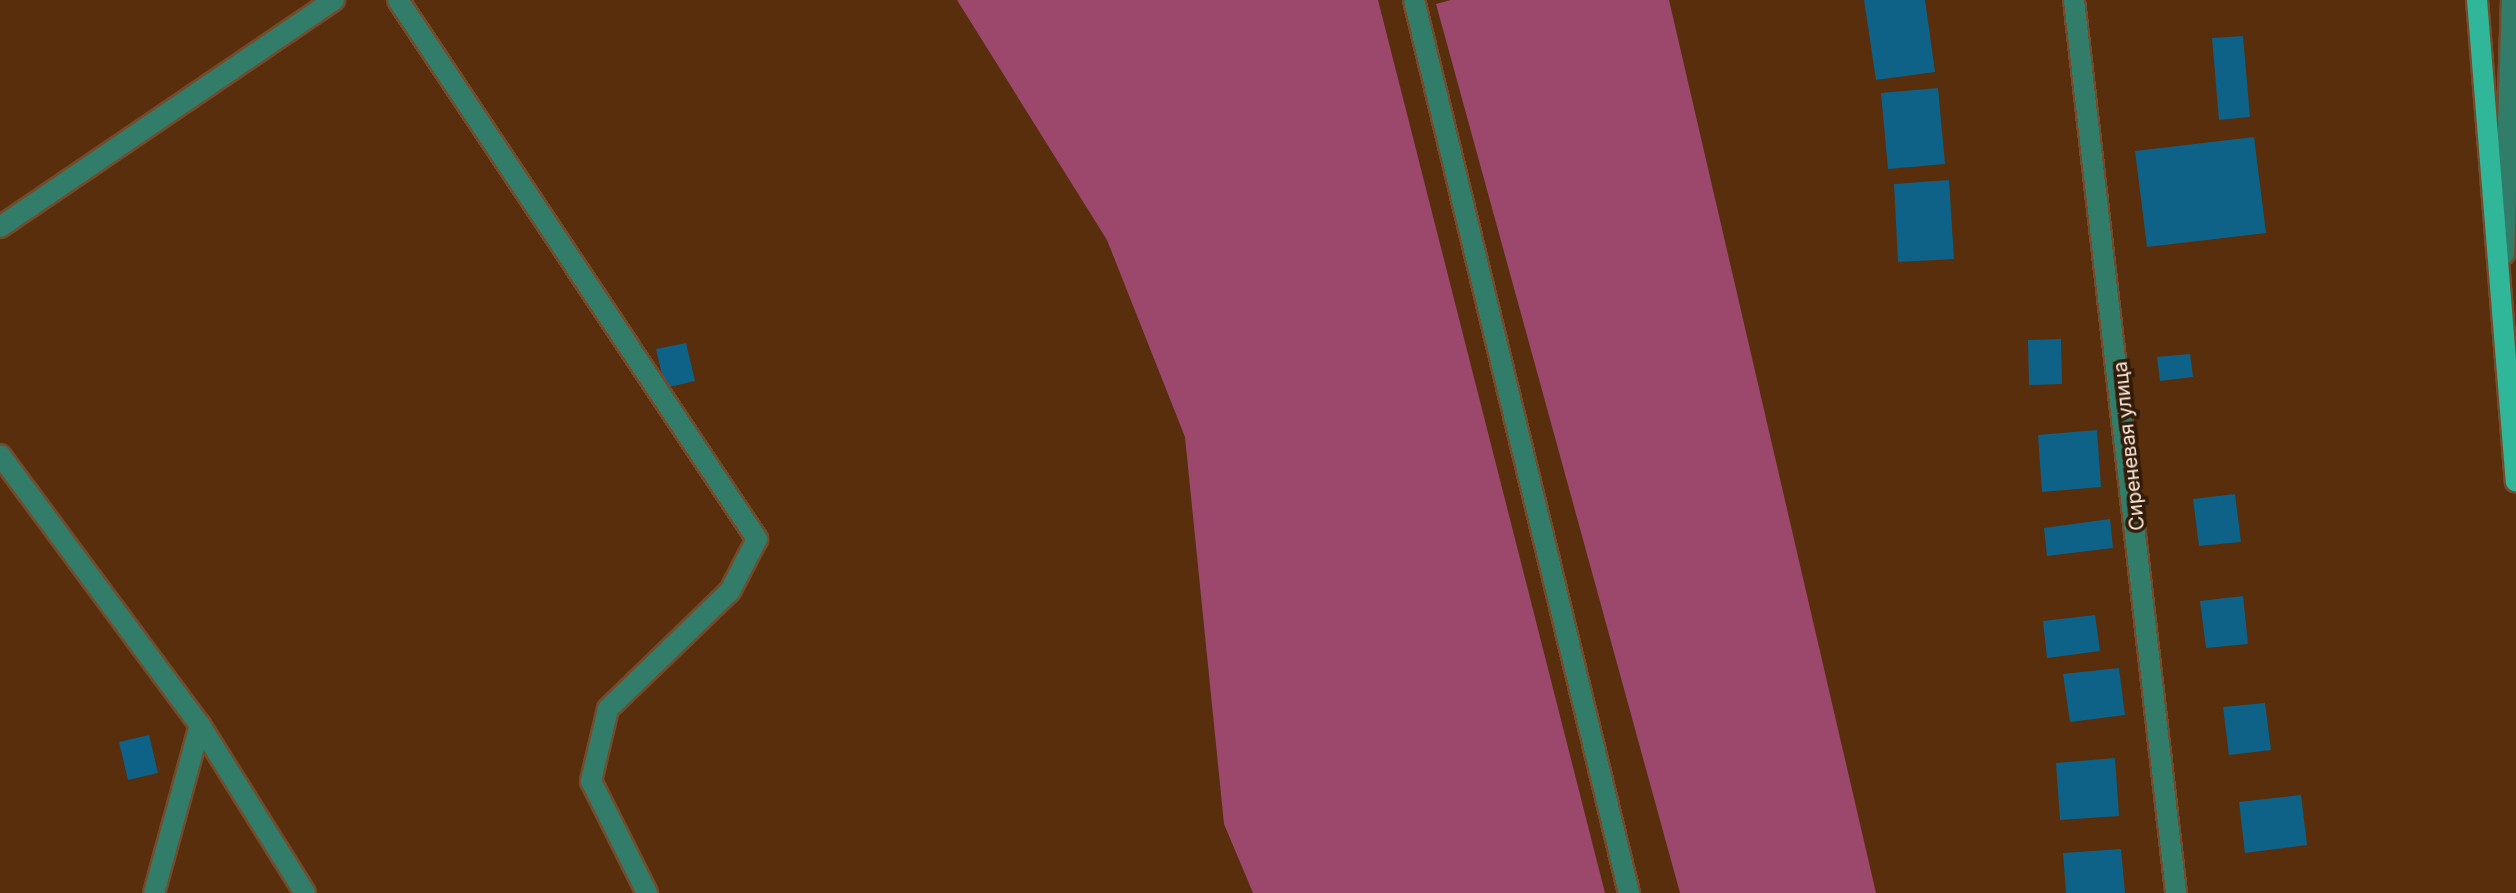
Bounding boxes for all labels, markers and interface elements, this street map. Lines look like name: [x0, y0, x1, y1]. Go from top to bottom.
street label: Сиреневая улица: [2108, 360, 2150, 532]

